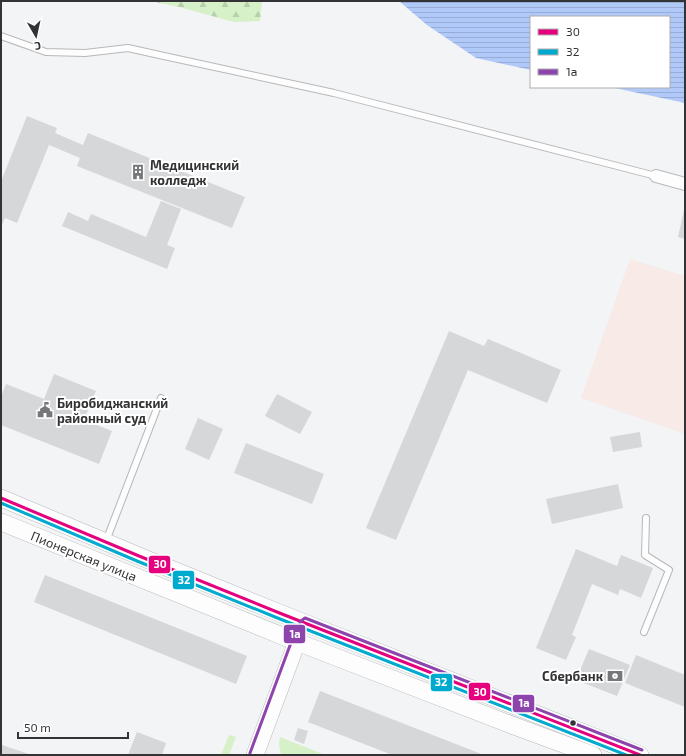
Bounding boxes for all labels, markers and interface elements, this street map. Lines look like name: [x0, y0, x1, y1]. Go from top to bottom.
north arrow: [16, 16, 56, 56]
legend: [530, 16, 670, 88]
text: 30: [566, 24, 580, 38]
text: С: [33, 39, 42, 53]
text: 32: [566, 44, 580, 58]
text: 1а: [566, 64, 577, 78]
place label: Медицинский колледж: [150, 157, 239, 188]
building icon: Медицинский колледж: [129, 163, 147, 181]
place label: Биробиджанский районный суд: [57, 395, 168, 426]
public building icon: Биробиджанский районный суд: [36, 401, 54, 419]
street label: Пионерская улица: [29, 527, 139, 585]
line badge: 30: [148, 555, 171, 574]
text: 30: [153, 557, 167, 570]
line badge: 32: [172, 570, 195, 590]
text: 32: [178, 573, 190, 586]
line badge: 1а: [283, 624, 306, 644]
text: 1а: [289, 627, 301, 640]
bank icon: Сбербанк: [606, 667, 624, 685]
place label: Сбербанк: [542, 668, 604, 684]
line badge: 32: [430, 673, 453, 692]
text: 32: [435, 675, 447, 688]
line badge: 30: [468, 682, 491, 701]
text: 30: [473, 685, 487, 698]
line badge: 1а: [512, 694, 535, 713]
text: 1а: [518, 696, 530, 709]
scale bar: [18, 714, 128, 740]
unlabelled marker: [568, 718, 578, 728]
text: 50 m: [24, 720, 51, 734]

